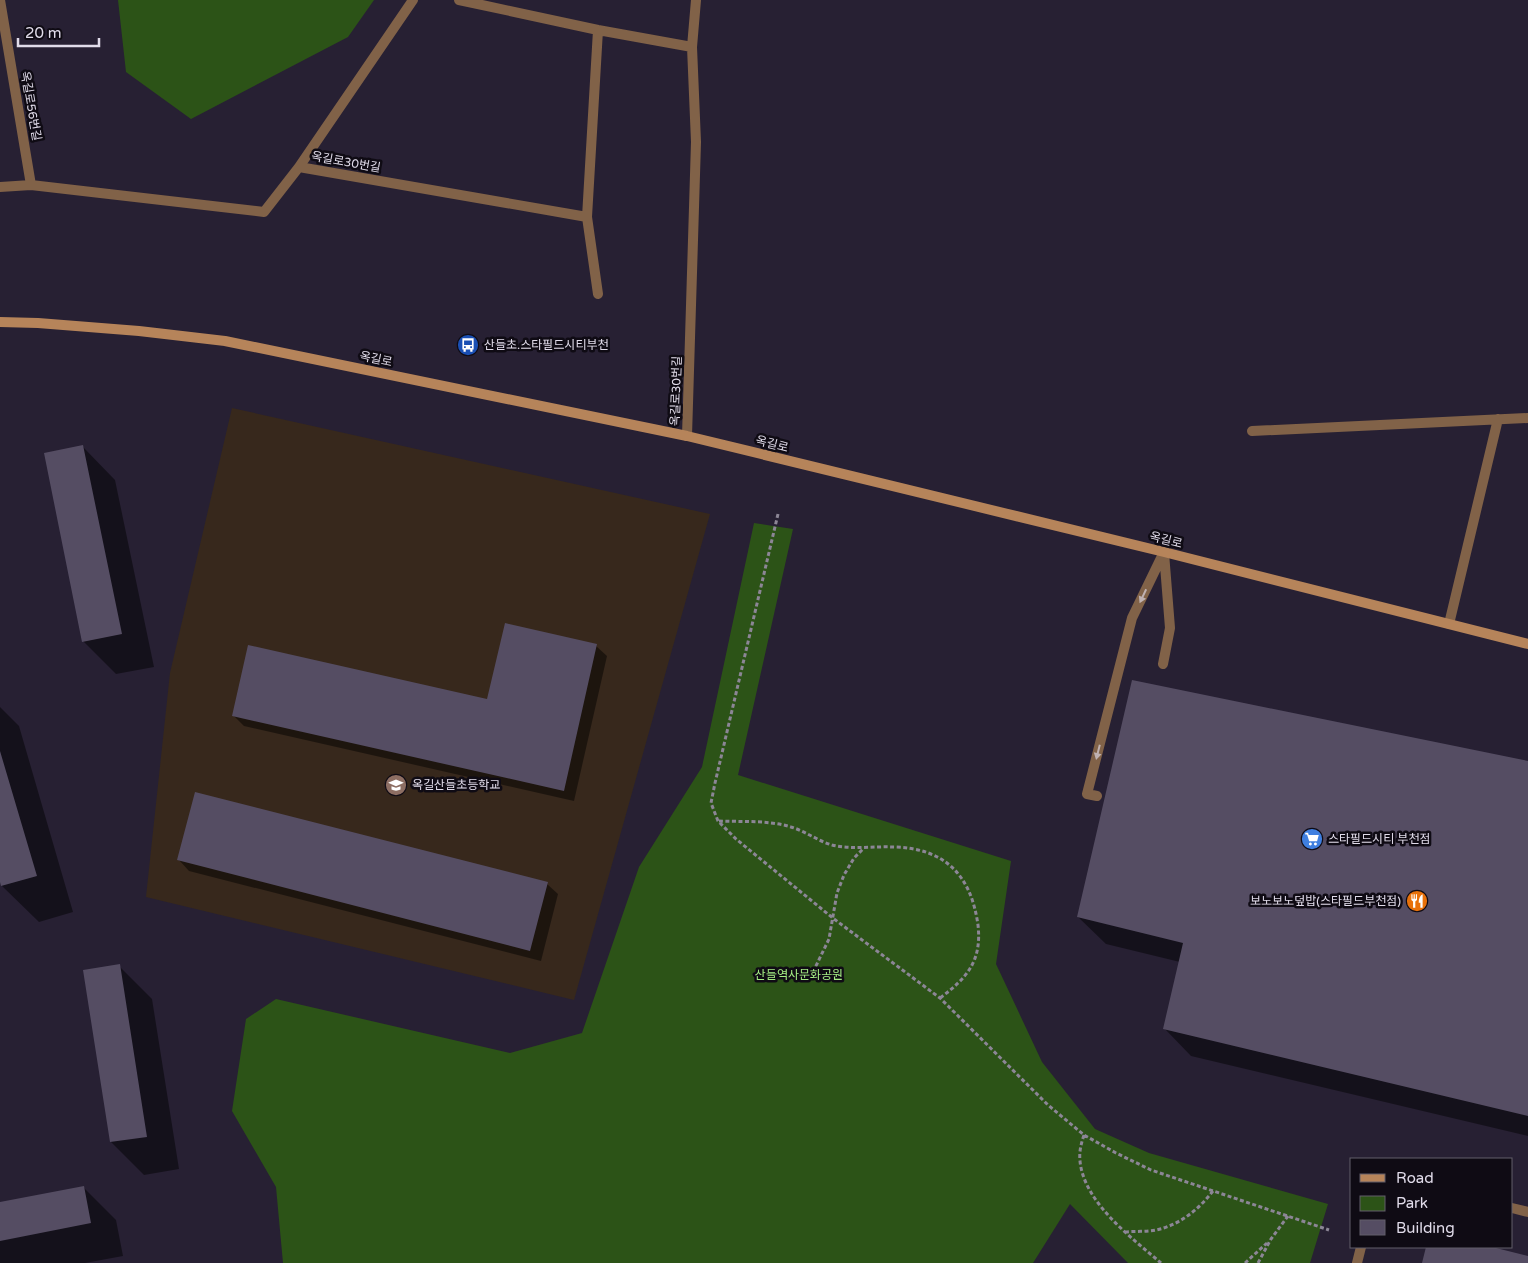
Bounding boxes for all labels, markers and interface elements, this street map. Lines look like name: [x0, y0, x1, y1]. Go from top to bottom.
scale bar: [18, 15, 99, 47]
text: 20 m: [25, 24, 62, 42]
street label: 옥길로56번길: [18, 70, 44, 142]
street label: 옥길로30번길: [310, 149, 382, 175]
bus stop icon: 산들초.스타필드시티부천: [456, 333, 480, 357]
place label: 산들초.스타필드시티부천: [484, 338, 609, 352]
street label: 옥길로: [358, 349, 394, 369]
street label: 옥길로30번길: [668, 356, 684, 426]
street label: 옥길로: [754, 433, 790, 455]
street label: 옥길로: [1148, 529, 1184, 551]
one-way arrow: [1138, 589, 1146, 603]
one-way arrow: [1094, 744, 1102, 759]
school or university icon: 옥길산들초등학교: [384, 773, 408, 797]
place label: 옥길산들초등학교: [412, 778, 500, 792]
supermarket icon: 스타필드시티 부천점: [1300, 827, 1324, 851]
place label: 스타필드시티 부천점: [1328, 832, 1430, 846]
restaurant icon: 보노보노덮밥(스타필드부천점): [1405, 889, 1429, 913]
place label: 보노보노덮밥(스타필드부천점): [1250, 894, 1401, 908]
park label: 산들역사문화공원: [755, 968, 843, 982]
legend: [1350, 1158, 1513, 1248]
text: Road: [1396, 1169, 1434, 1187]
text: Park: [1396, 1194, 1428, 1212]
text: Building: [1396, 1219, 1455, 1237]

